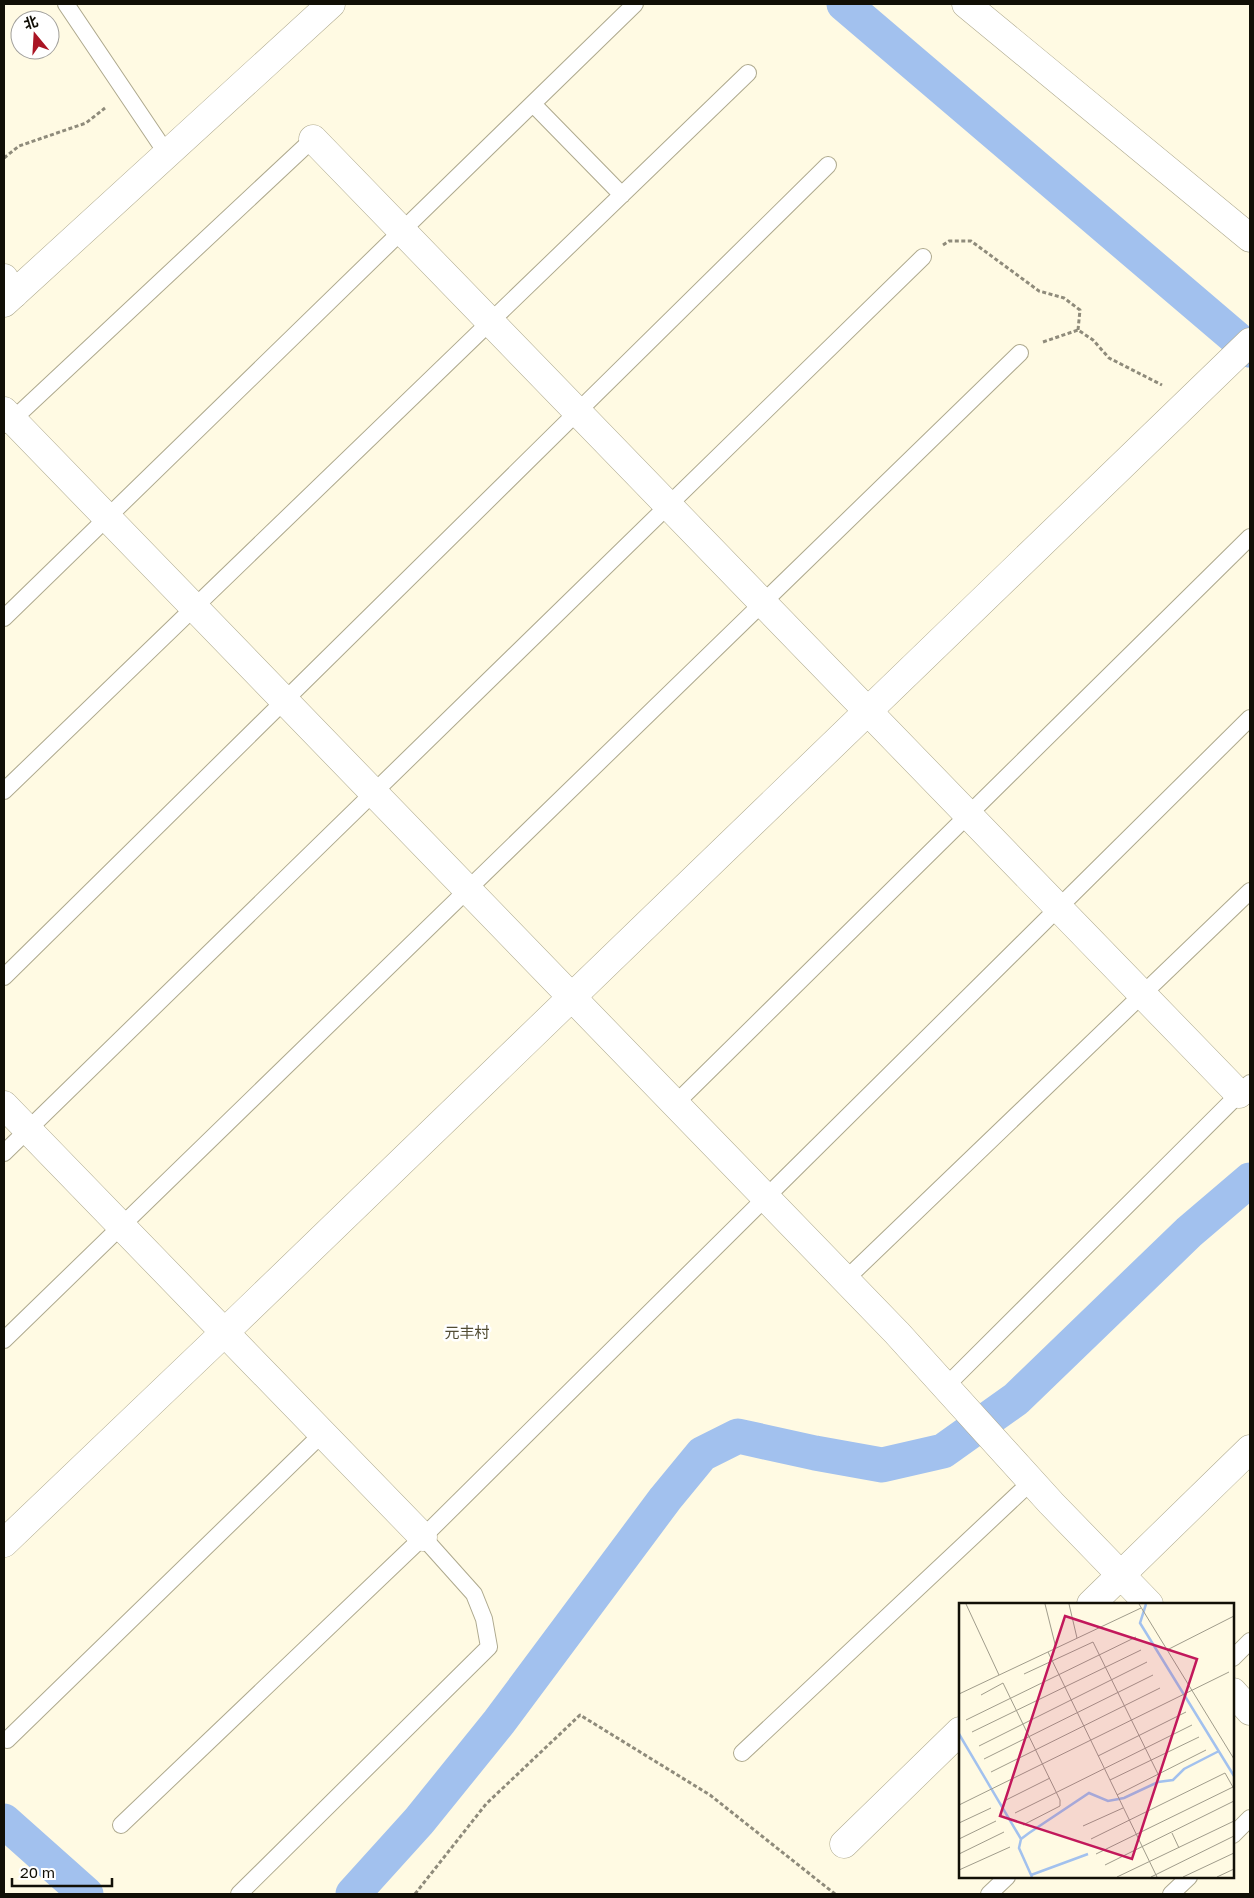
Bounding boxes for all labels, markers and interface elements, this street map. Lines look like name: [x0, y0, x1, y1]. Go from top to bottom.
north arrow: [10, 10, 60, 60]
text: 北: [22, 12, 40, 32]
district label: 元丰村: [444, 1323, 490, 1341]
inset map: [959, 1603, 1234, 1878]
scale bar: [12, 1856, 112, 1888]
text: 20 m: [20, 1863, 55, 1881]

